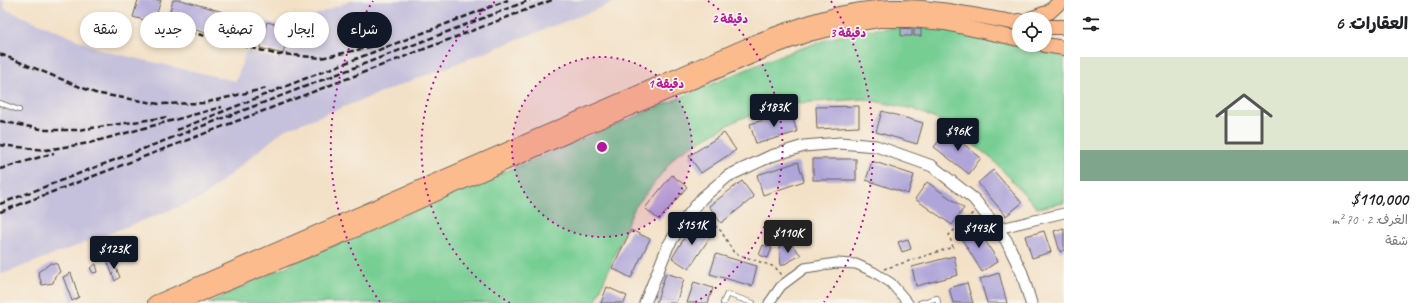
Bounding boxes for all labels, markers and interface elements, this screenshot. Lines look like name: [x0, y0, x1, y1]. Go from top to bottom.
text: 2 دقيقة: [712, 11, 748, 27]
chip: شقة: [80, 12, 132, 48]
chip: جديد: [140, 12, 196, 48]
chip: تصفية: [204, 12, 266, 48]
chip: إيجار: [274, 12, 329, 48]
chip: شراء: [337, 12, 392, 48]
map controls: [1012, 12, 1052, 52]
button: locate: [1012, 12, 1052, 52]
icon: filters: [1080, 13, 1102, 35]
text: العقارات: 6: [1336, 13, 1408, 34]
text: 3 دقيقة: [830, 25, 866, 41]
text: 1 دقيقة: [648, 76, 684, 92]
icon: home: [1208, 83, 1280, 155]
pin: $183K: [746, 94, 802, 128]
text: $183K: [759, 99, 789, 115]
pin: $96K: [934, 118, 982, 152]
text: $96K: [946, 123, 970, 139]
centre of rings: [595, 140, 609, 154]
text: $110,000: [1351, 189, 1408, 210]
pin: $151K: [664, 212, 720, 246]
text: الغرف: 2 · 70 m²: [1331, 212, 1408, 228]
pin: $143K: [951, 215, 1007, 249]
text: $151K: [677, 217, 707, 233]
pin: $110K: [760, 220, 816, 254]
text: $143K: [964, 220, 994, 236]
text: $110K: [773, 225, 803, 241]
text: شقة: [1385, 233, 1408, 249]
pin: $123K: [86, 236, 142, 270]
text: $123K: [99, 241, 129, 257]

